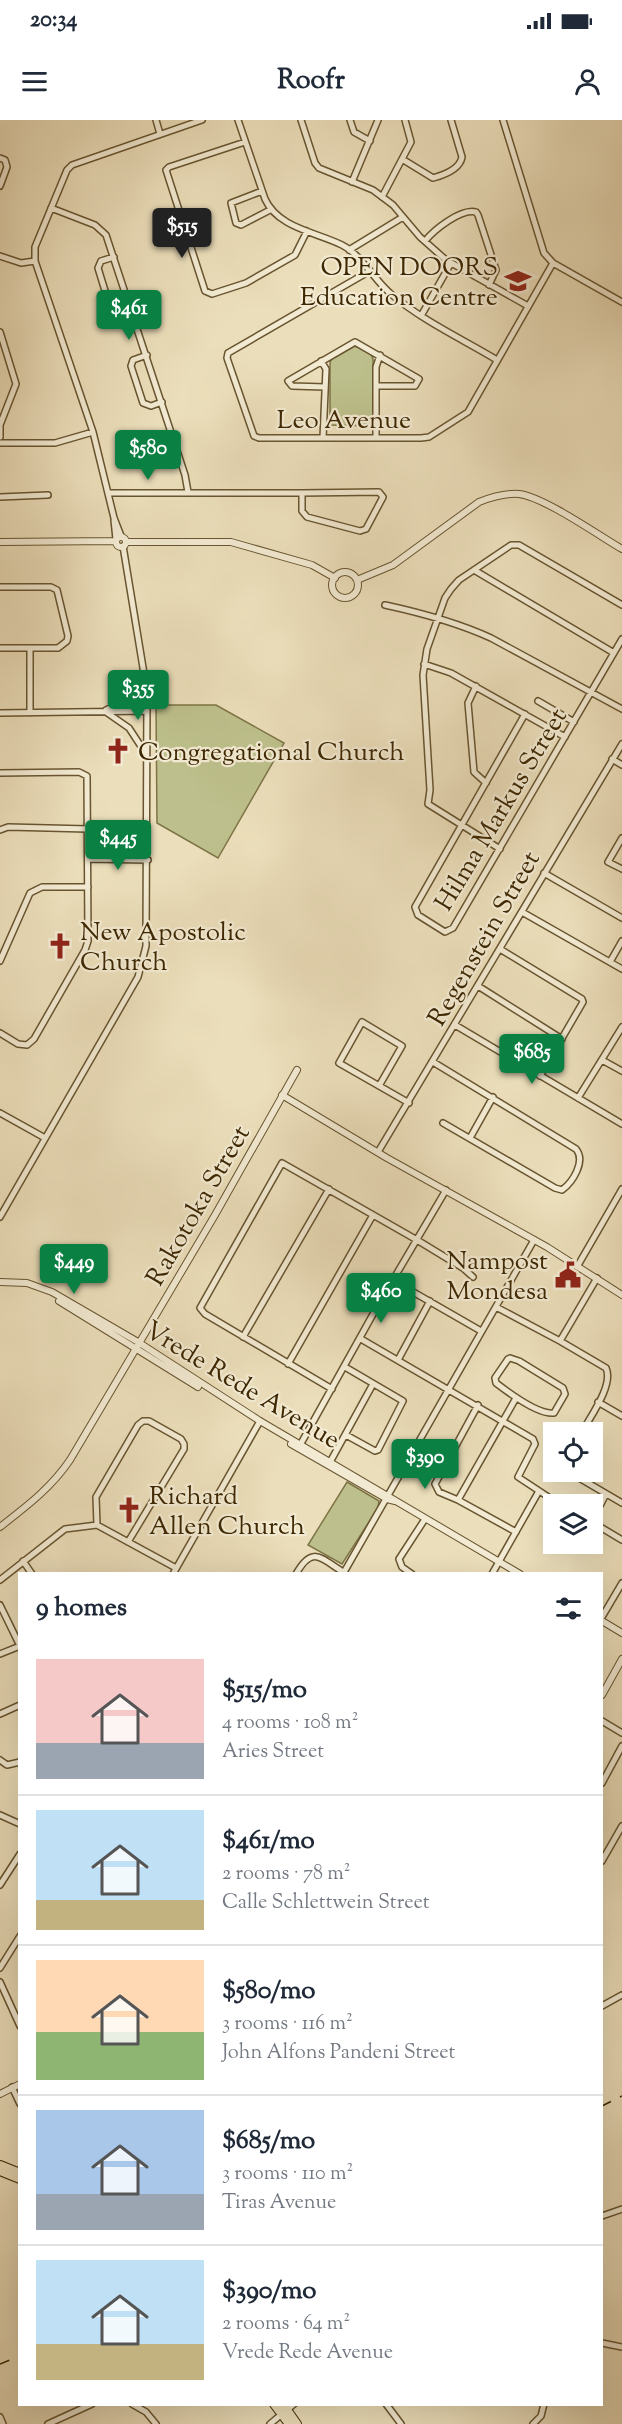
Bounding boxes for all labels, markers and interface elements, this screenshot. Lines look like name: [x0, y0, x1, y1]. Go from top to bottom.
text: 20:34: [30, 5, 77, 37]
text: Roofr: [277, 62, 345, 101]
icon: menu: [18, 65, 51, 98]
icon: person: [571, 65, 604, 98]
pin: $515: [146, 208, 218, 259]
text: $515: [166, 213, 198, 242]
place label: OPEN DOORS Education Centre: [300, 250, 498, 317]
school or university icon: OPEN DOORS Education Centre: [503, 266, 533, 296]
pin: $461: [93, 290, 165, 341]
text: $461: [110, 295, 148, 324]
street label: Leo Avenue: [277, 403, 411, 440]
pin: $580: [112, 430, 184, 481]
text: $580: [129, 435, 167, 464]
pin: $355: [102, 670, 174, 721]
text: $355: [122, 675, 154, 704]
street label: Hilma Markus Street: [427, 702, 578, 919]
place label: Congregational Church: [138, 735, 405, 772]
church icon: Congregational Church: [103, 736, 133, 766]
pin: $445: [82, 820, 154, 871]
text: $445: [99, 825, 137, 854]
street label: Regenstein Street: [420, 845, 550, 1034]
place label: New Apostolic Church: [80, 915, 246, 982]
church icon: New Apostolic Church: [45, 931, 75, 961]
pin: $685: [496, 1034, 568, 1085]
text: $685: [513, 1039, 551, 1068]
street label: Rakotoka Street: [138, 1119, 260, 1294]
pin: $449: [38, 1244, 110, 1295]
place label: Nampost Mondesa: [446, 1244, 548, 1311]
text: $449: [54, 1249, 94, 1278]
public building icon: Nampost Mondesa: [553, 1260, 583, 1290]
pin: $460: [345, 1273, 417, 1324]
text: $460: [360, 1278, 402, 1307]
street label: Vrede Rede Avenue: [137, 1313, 347, 1459]
map controls: [543, 1422, 603, 1554]
button: locate: [543, 1422, 603, 1482]
pin: $390: [389, 1439, 461, 1490]
text: $390: [406, 1444, 444, 1473]
place label: Richard Allen Church: [149, 1479, 305, 1546]
button: layers: [543, 1494, 603, 1554]
church icon: Richard Allen Church: [114, 1495, 144, 1525]
text: 9 homes: [36, 1590, 127, 1627]
icon: filters: [552, 1592, 585, 1625]
text: $515/mo: [222, 1672, 307, 1709]
icon: home: [84, 1683, 156, 1755]
text: 4 rooms · 108 m²: [222, 1709, 358, 1738]
text: Aries Street: [222, 1738, 324, 1767]
text: $461/mo: [222, 1823, 315, 1860]
icon: home: [84, 1834, 156, 1906]
text: 2 rooms · 78 m²: [222, 1860, 351, 1889]
text: Calle Schlettwein Street: [222, 1889, 430, 1918]
text: $580/mo: [222, 1973, 315, 2010]
icon: home: [84, 1984, 156, 2056]
text: 3 rooms · 116 m²: [222, 2010, 353, 2039]
text: John Alfons Pandeni Street: [222, 2039, 455, 2068]
text: $685/mo: [222, 2123, 315, 2160]
icon: home: [84, 2134, 156, 2206]
text: 3 rooms · 110 m²: [222, 2160, 353, 2189]
text: Tiras Avenue: [222, 2189, 336, 2218]
text: $390/mo: [222, 2273, 316, 2310]
icon: home: [84, 2284, 156, 2356]
text: 2 rooms · 64 m²: [222, 2310, 350, 2339]
text: Vrede Rede Avenue: [222, 2339, 393, 2368]

